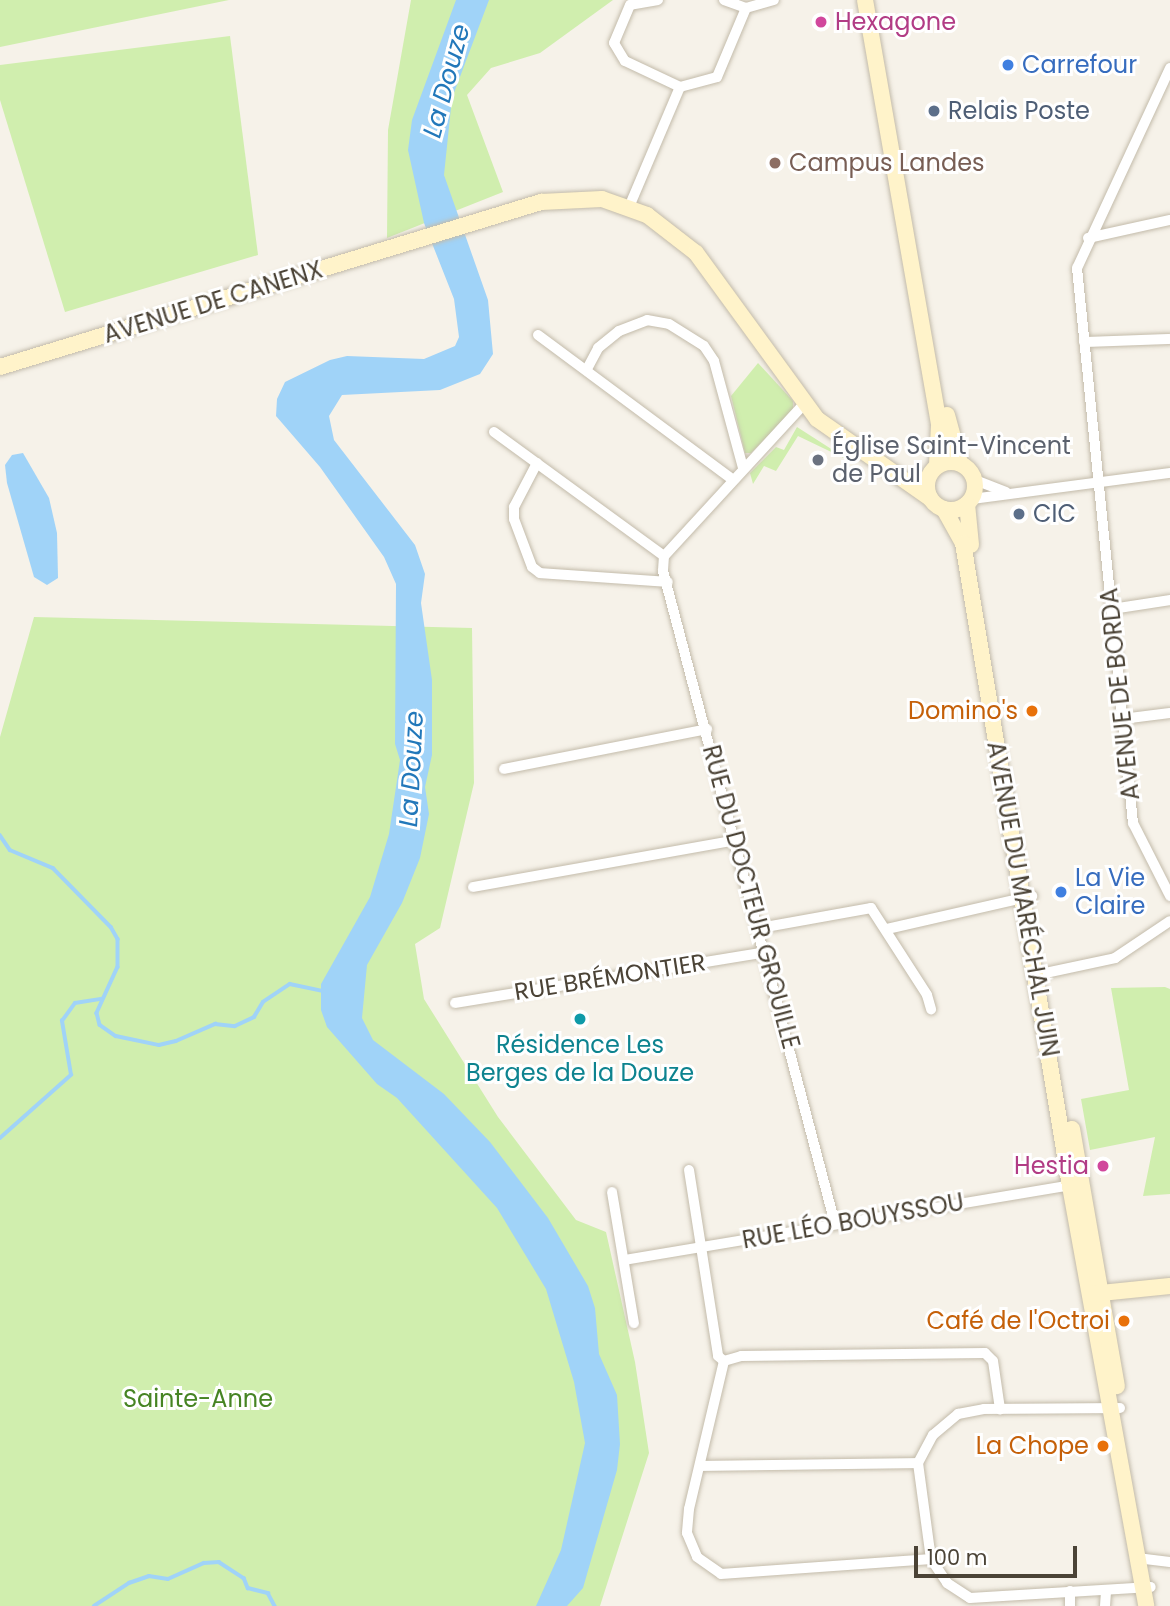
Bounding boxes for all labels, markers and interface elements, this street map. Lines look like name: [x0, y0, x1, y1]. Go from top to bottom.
place label: Hexagone: [835, 8, 956, 36]
marker: Hexagone: [813, 14, 829, 30]
water label: La Douze: [417, 21, 477, 141]
place label: Carrefour: [1022, 51, 1137, 79]
marker: Carrefour: [1000, 57, 1016, 73]
place label: Relais Poste: [948, 97, 1090, 125]
marker: Relais Poste: [926, 103, 942, 119]
place label: Campus Landes: [789, 149, 985, 177]
marker: Campus Landes: [767, 155, 783, 171]
street label: AVENUE DE CANENX: [100, 255, 326, 349]
place label: Église Saint-Vincent de Paul: [832, 432, 1071, 488]
marker: Église Saint-Vincent de Paul: [810, 452, 826, 468]
place label: CIC: [1033, 500, 1076, 528]
marker: CIC: [1011, 506, 1027, 522]
street label: AVENUE DE BORDA: [1095, 586, 1145, 802]
place label: Domino's: [908, 697, 1018, 725]
marker: Domino's: [1024, 703, 1040, 719]
water label: La Douze: [393, 710, 431, 828]
street label: AVENUE DU MARÉCHAL JUIN: [981, 739, 1065, 1059]
street label: RUE DU DOCTEUR GROUILLE: [697, 742, 805, 1052]
place label: La Vie Claire: [1075, 864, 1145, 920]
marker: La Vie Claire: [1053, 884, 1069, 900]
street label: RUE BRÉMONTIER: [512, 948, 708, 1006]
marker: Résidence Les Berges de la Douze: [572, 1011, 588, 1027]
place label: Résidence Les Berges de la Douze: [466, 1031, 694, 1087]
place label: Hestia: [1014, 1152, 1089, 1180]
marker: Hestia: [1095, 1158, 1111, 1174]
street label: RUE LÉO BOUYSSOU: [740, 1187, 966, 1255]
place label: Café de l'Octroi: [926, 1307, 1110, 1335]
marker: Café de l'Octroi: [1116, 1313, 1132, 1329]
park label: Sainte-Anne: [123, 1385, 273, 1413]
place label: La Chope: [976, 1432, 1089, 1460]
marker: La Chope: [1095, 1438, 1111, 1454]
scale bar: [918, 1532, 1081, 1576]
text: 100 m: [927, 1543, 987, 1572]

